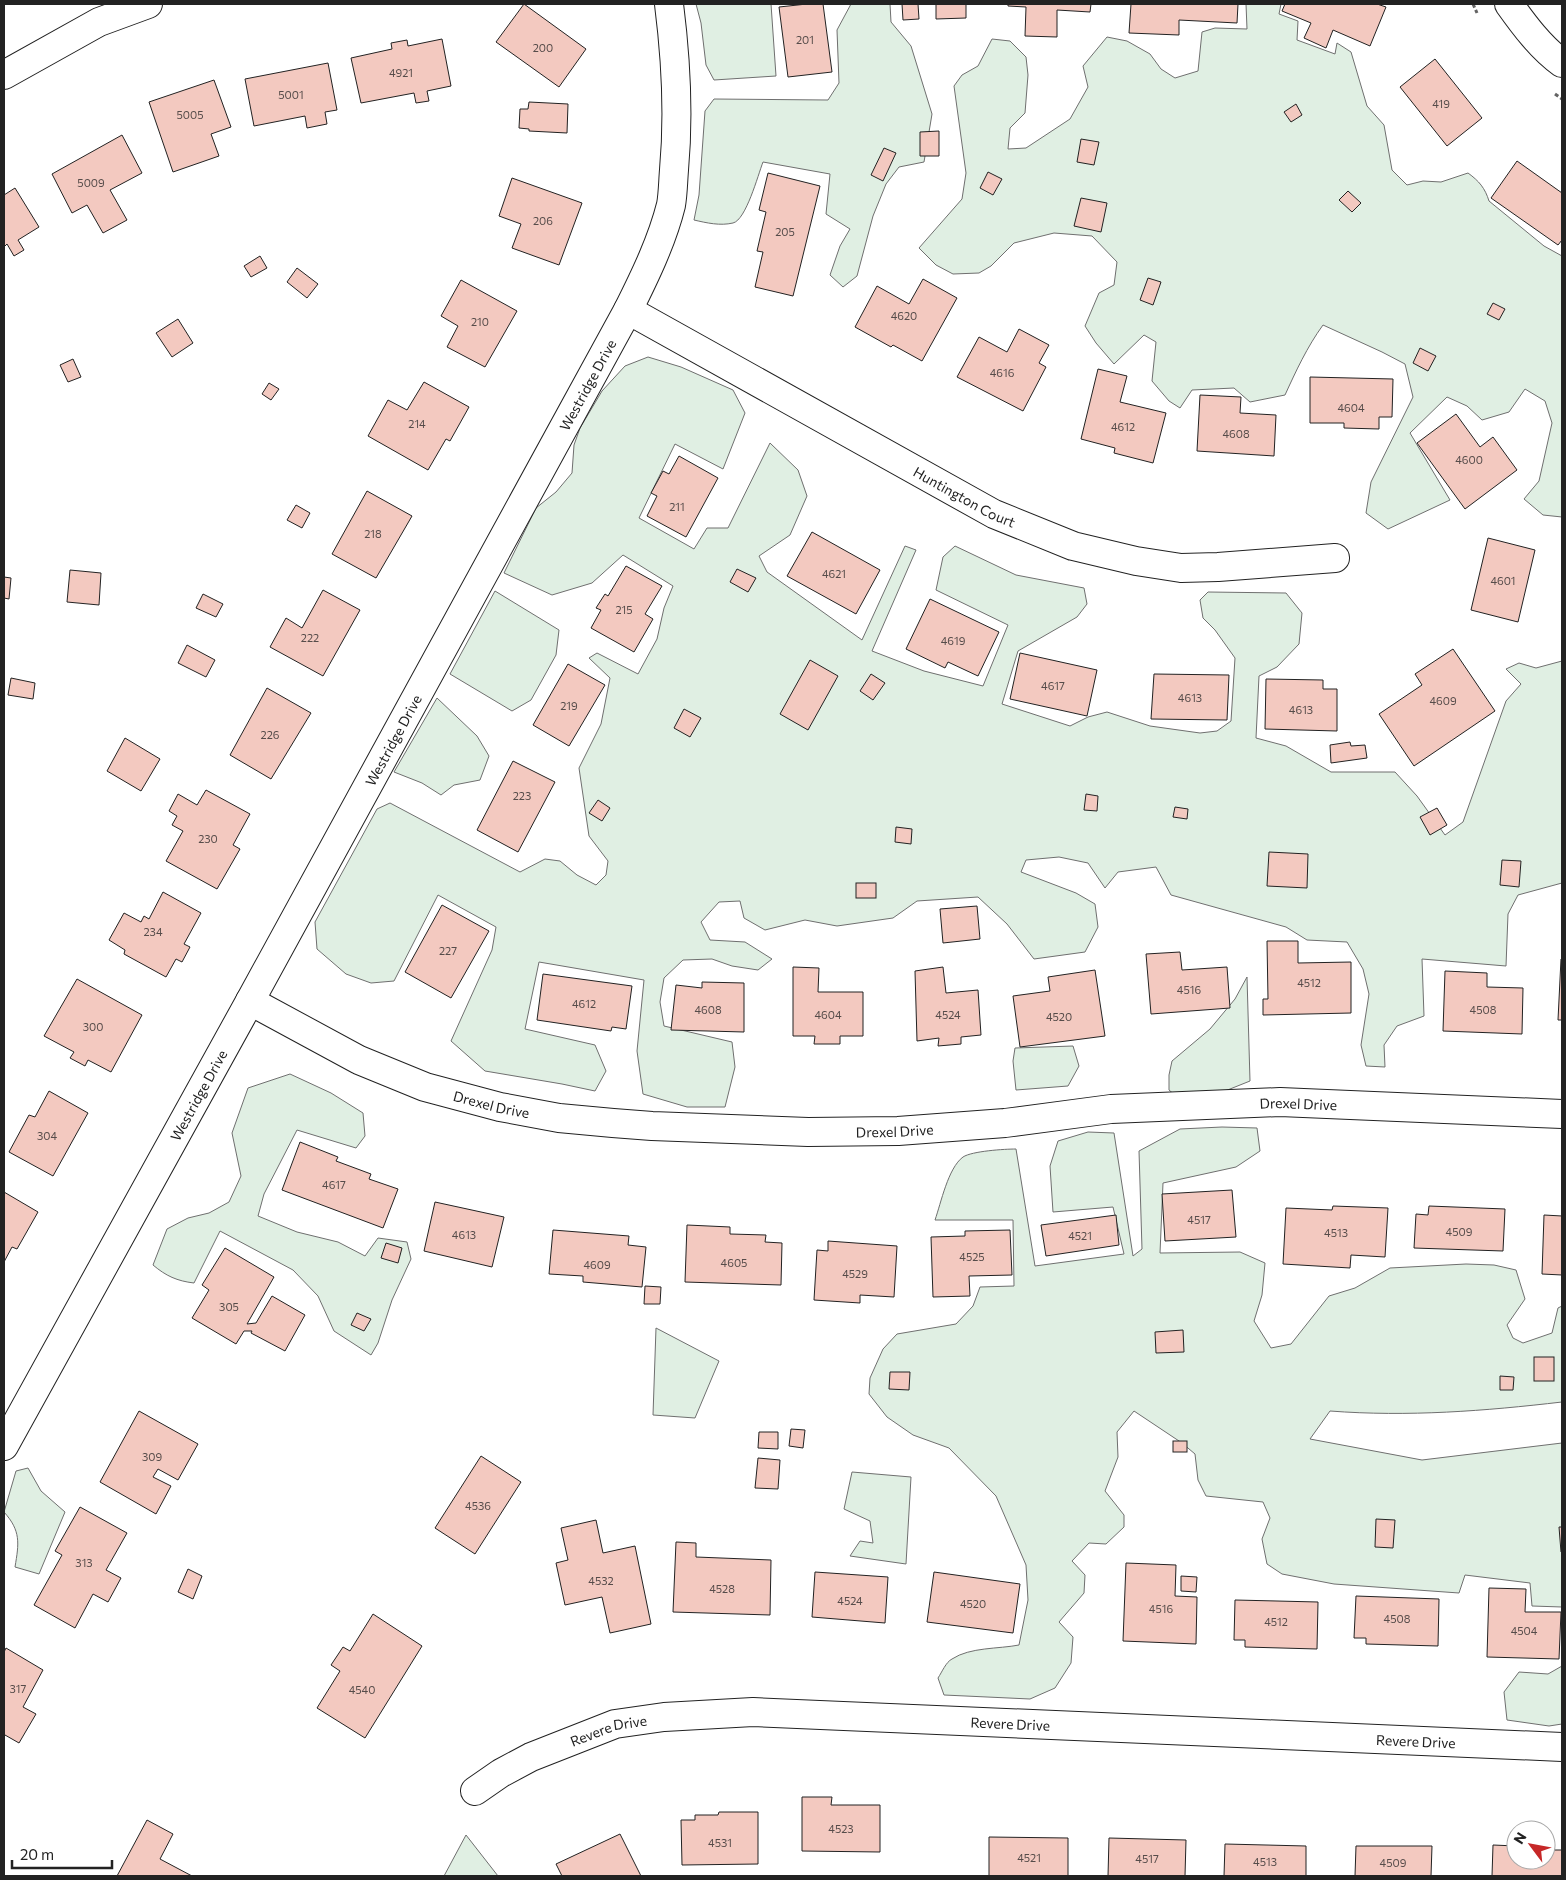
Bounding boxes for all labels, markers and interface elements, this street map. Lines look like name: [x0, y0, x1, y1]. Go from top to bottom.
house number: 201: [796, 33, 814, 46]
house number: 200: [533, 41, 553, 54]
house number: 4921: [389, 66, 413, 79]
house number: 5001: [278, 88, 304, 101]
house number: 419: [1432, 97, 1450, 110]
house number: 5005: [177, 108, 204, 121]
house number: 5009: [77, 176, 105, 189]
house number: 206: [533, 214, 553, 227]
house number: 205: [775, 225, 795, 238]
house number: 4620: [891, 309, 917, 322]
house number: 210: [471, 315, 489, 328]
street label: Westridge Drive: [555, 336, 619, 433]
house number: 4616: [990, 366, 1015, 379]
house number: 4604: [1337, 401, 1365, 414]
house number: 214: [408, 417, 426, 430]
house number: 4612: [1111, 420, 1135, 433]
house number: 4608: [1222, 427, 1250, 440]
house number: 4600: [1455, 453, 1483, 466]
street label: Huntington Court: [911, 462, 1018, 530]
house number: 211: [669, 500, 685, 513]
house number: 218: [364, 527, 382, 540]
house number: 4621: [822, 567, 846, 580]
house number: 4601: [1490, 574, 1516, 587]
house number: 215: [615, 603, 633, 616]
house number: 222: [301, 631, 319, 644]
house number: 4619: [941, 634, 966, 647]
house number: 4617: [1041, 679, 1065, 692]
street label: Westridge Drive: [361, 691, 425, 789]
house number: 4613: [1178, 691, 1202, 704]
house number: 4609: [1429, 694, 1457, 707]
house number: 219: [560, 699, 578, 712]
house number: 4613: [1289, 703, 1313, 716]
house number: 226: [261, 728, 280, 741]
house number: 223: [513, 789, 531, 802]
house number: 230: [198, 832, 218, 845]
house number: 234: [144, 925, 163, 938]
house number: 227: [439, 944, 457, 957]
house number: 4512: [1297, 976, 1321, 989]
house number: 4516: [1177, 983, 1201, 996]
house number: 4612: [572, 997, 596, 1010]
house number: 4608: [694, 1003, 722, 1016]
house number: 4508: [1470, 1003, 1497, 1016]
house number: 4604: [814, 1008, 842, 1021]
house number: 4524: [935, 1008, 961, 1021]
house number: 4520: [1046, 1010, 1072, 1023]
house number: 300: [83, 1020, 103, 1033]
street label: Westridge Drive: [166, 1047, 230, 1144]
street label: Drexel Drive: [452, 1086, 531, 1121]
street label: Drexel Drive: [1259, 1093, 1337, 1113]
street label: Drexel Drive: [856, 1120, 934, 1140]
house number: 304: [37, 1129, 57, 1142]
house number: 4617: [322, 1178, 346, 1191]
house number: 4517: [1187, 1213, 1211, 1226]
house number: 4509: [1446, 1225, 1473, 1238]
house number: 4513: [1324, 1226, 1348, 1239]
house number: 4613: [452, 1228, 476, 1241]
house number: 4521: [1068, 1229, 1092, 1242]
house number: 4525: [959, 1250, 985, 1263]
house number: 4605: [721, 1256, 747, 1269]
house number: 4609: [583, 1258, 611, 1271]
house number: 4529: [842, 1267, 868, 1280]
house number: 305: [219, 1300, 239, 1313]
house number: 309: [142, 1450, 162, 1463]
house number: 4536: [465, 1499, 491, 1512]
house number: 313: [75, 1556, 93, 1569]
house number: 4532: [588, 1574, 614, 1587]
house number: 4528: [709, 1582, 735, 1595]
house number: 4524: [837, 1594, 863, 1607]
house number: 4520: [960, 1597, 986, 1610]
house number: 4516: [1149, 1602, 1173, 1615]
house number: 4508: [1384, 1612, 1411, 1625]
house number: 4512: [1264, 1615, 1288, 1628]
house number: 4504: [1511, 1624, 1538, 1637]
house number: 317: [10, 1682, 27, 1695]
house number: 4540: [349, 1683, 375, 1696]
street label: Revere Drive: [567, 1711, 648, 1749]
street label: Revere Drive: [970, 1713, 1050, 1733]
street label: Revere Drive: [1376, 1730, 1456, 1751]
north arrow: [1506, 1820, 1556, 1870]
house number: 4523: [828, 1822, 854, 1835]
text: N: [1510, 1829, 1530, 1847]
house number: 4531: [708, 1836, 732, 1849]
scale bar: [12, 1838, 112, 1870]
text: 20 m: [20, 1845, 54, 1863]
house number: 4521: [1017, 1851, 1041, 1864]
house number: 4517: [1135, 1852, 1159, 1865]
house number: 4513: [1253, 1855, 1277, 1868]
house number: 4509: [1380, 1856, 1407, 1869]

